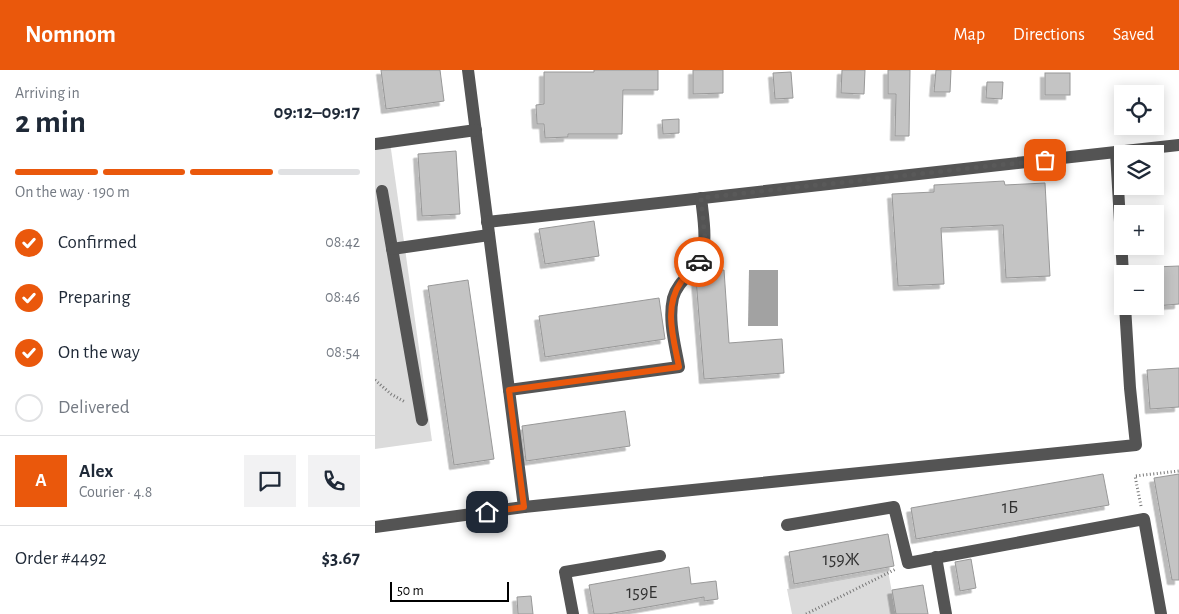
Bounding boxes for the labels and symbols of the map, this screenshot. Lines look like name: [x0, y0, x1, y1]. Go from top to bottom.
pin: [1024, 139, 1066, 181]
courier: [674, 237, 724, 287]
pin: [466, 491, 508, 533]
house number: 1Б: [1002, 499, 1018, 517]
house number: 159Ж: [822, 551, 860, 569]
scale bar: [390, 579, 509, 602]
house number: 159Е: [626, 584, 658, 602]

